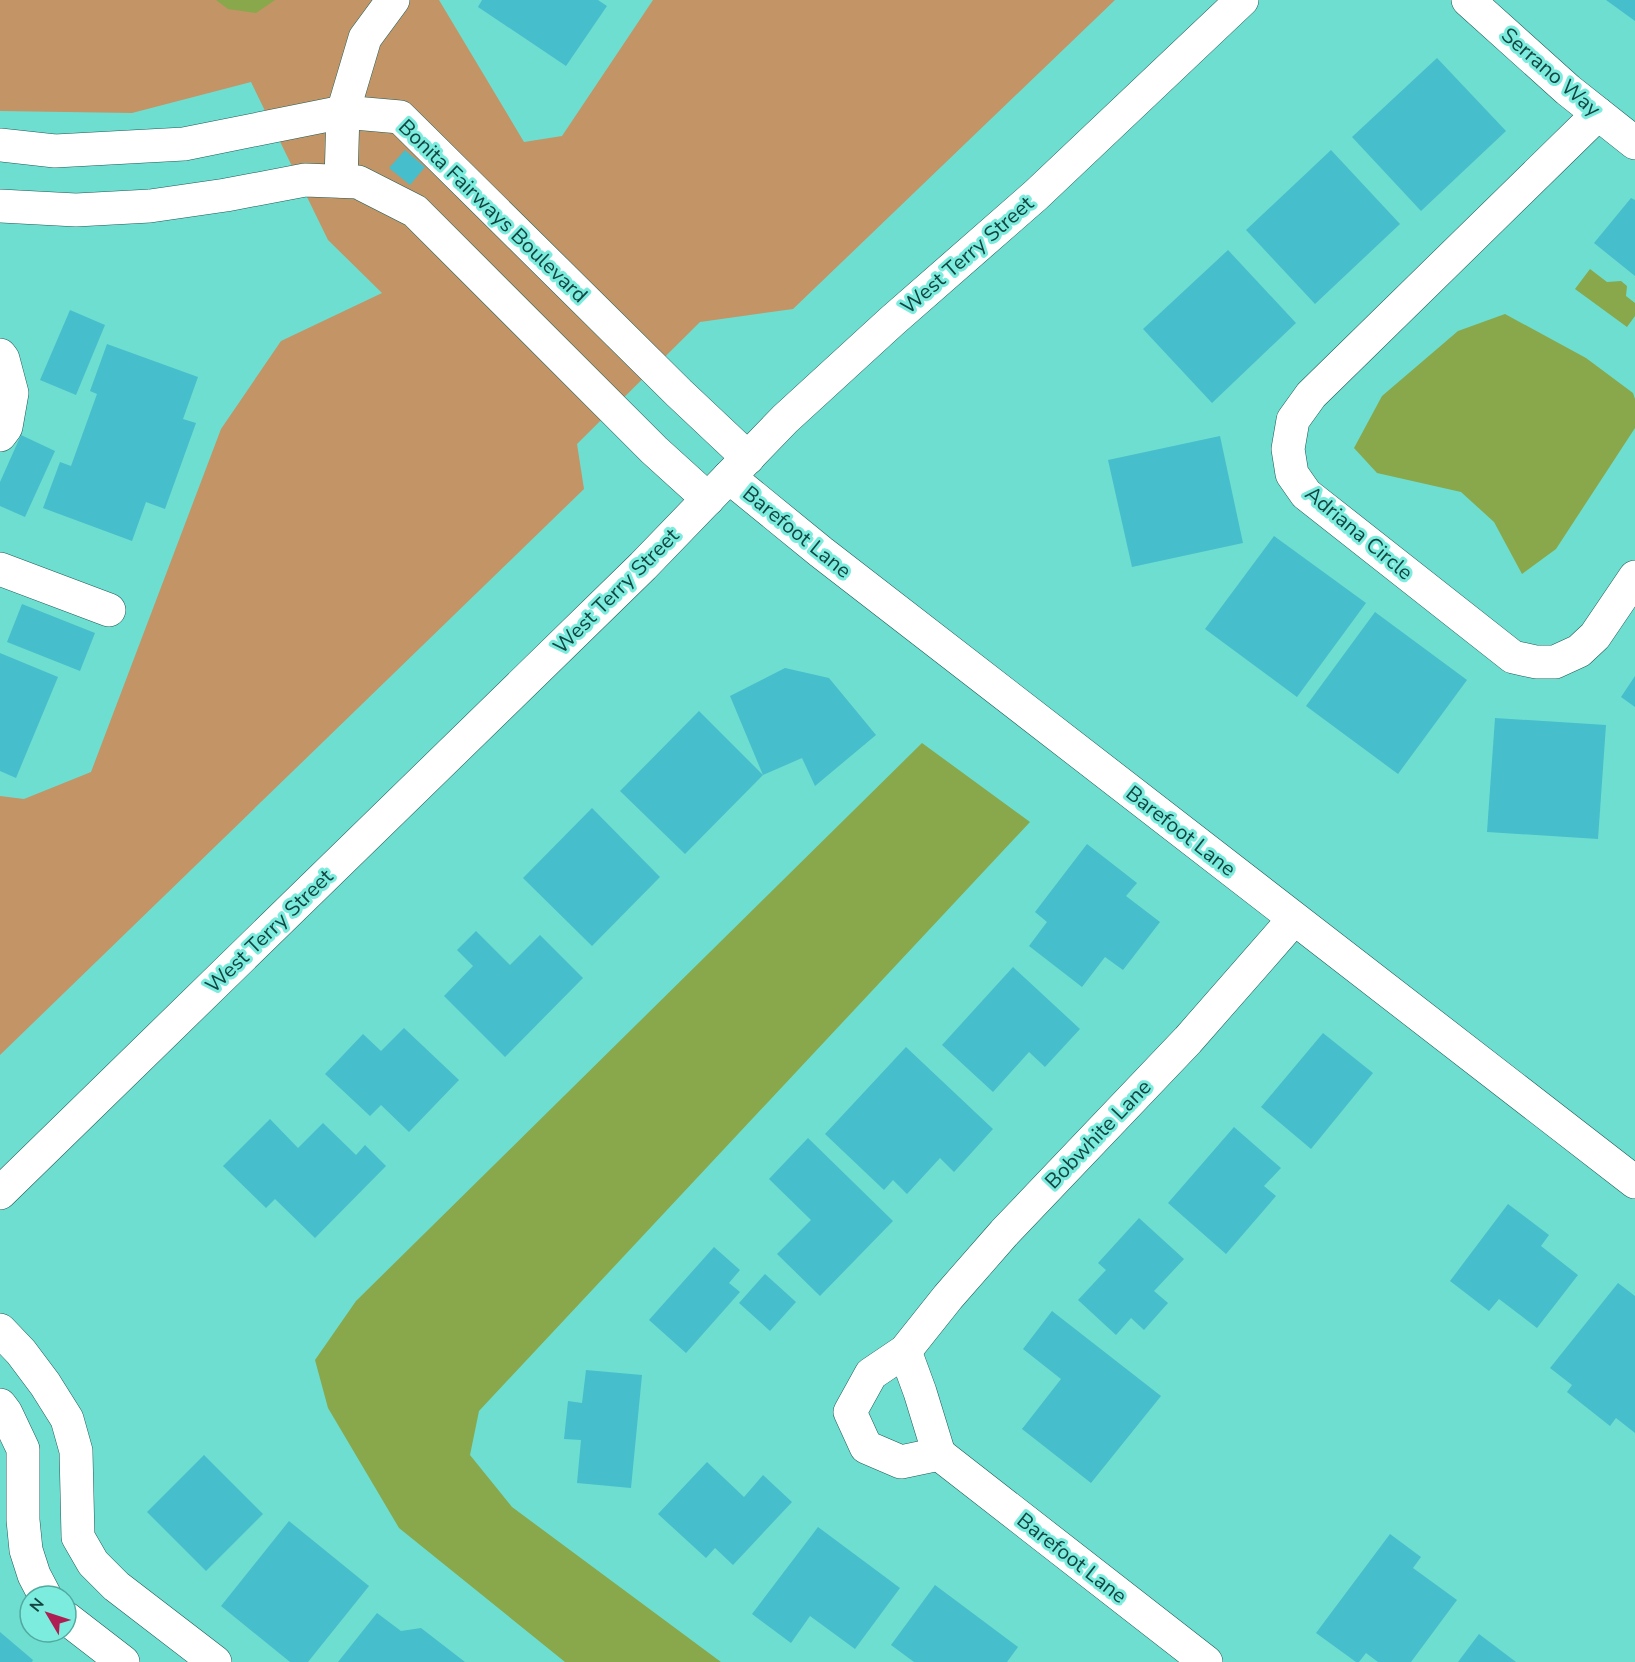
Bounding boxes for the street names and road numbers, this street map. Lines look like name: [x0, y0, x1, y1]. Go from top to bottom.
street label: Serrano Way: [1495, 21, 1607, 123]
street label: Bonita Fairways Boulevard: [392, 113, 594, 309]
street label: West Terry Street: [895, 189, 1040, 320]
street label: Barefoot Lane: [737, 480, 857, 584]
street label: Adriana Circle: [1299, 480, 1419, 586]
street label: West Terry Street: [547, 522, 685, 660]
street label: Barefoot Lane: [1120, 779, 1242, 883]
street label: West Terry Street: [199, 862, 339, 999]
street label: Bobwhite Lane: [1039, 1073, 1157, 1195]
street label: Barefoot Lane: [1011, 1506, 1133, 1610]

